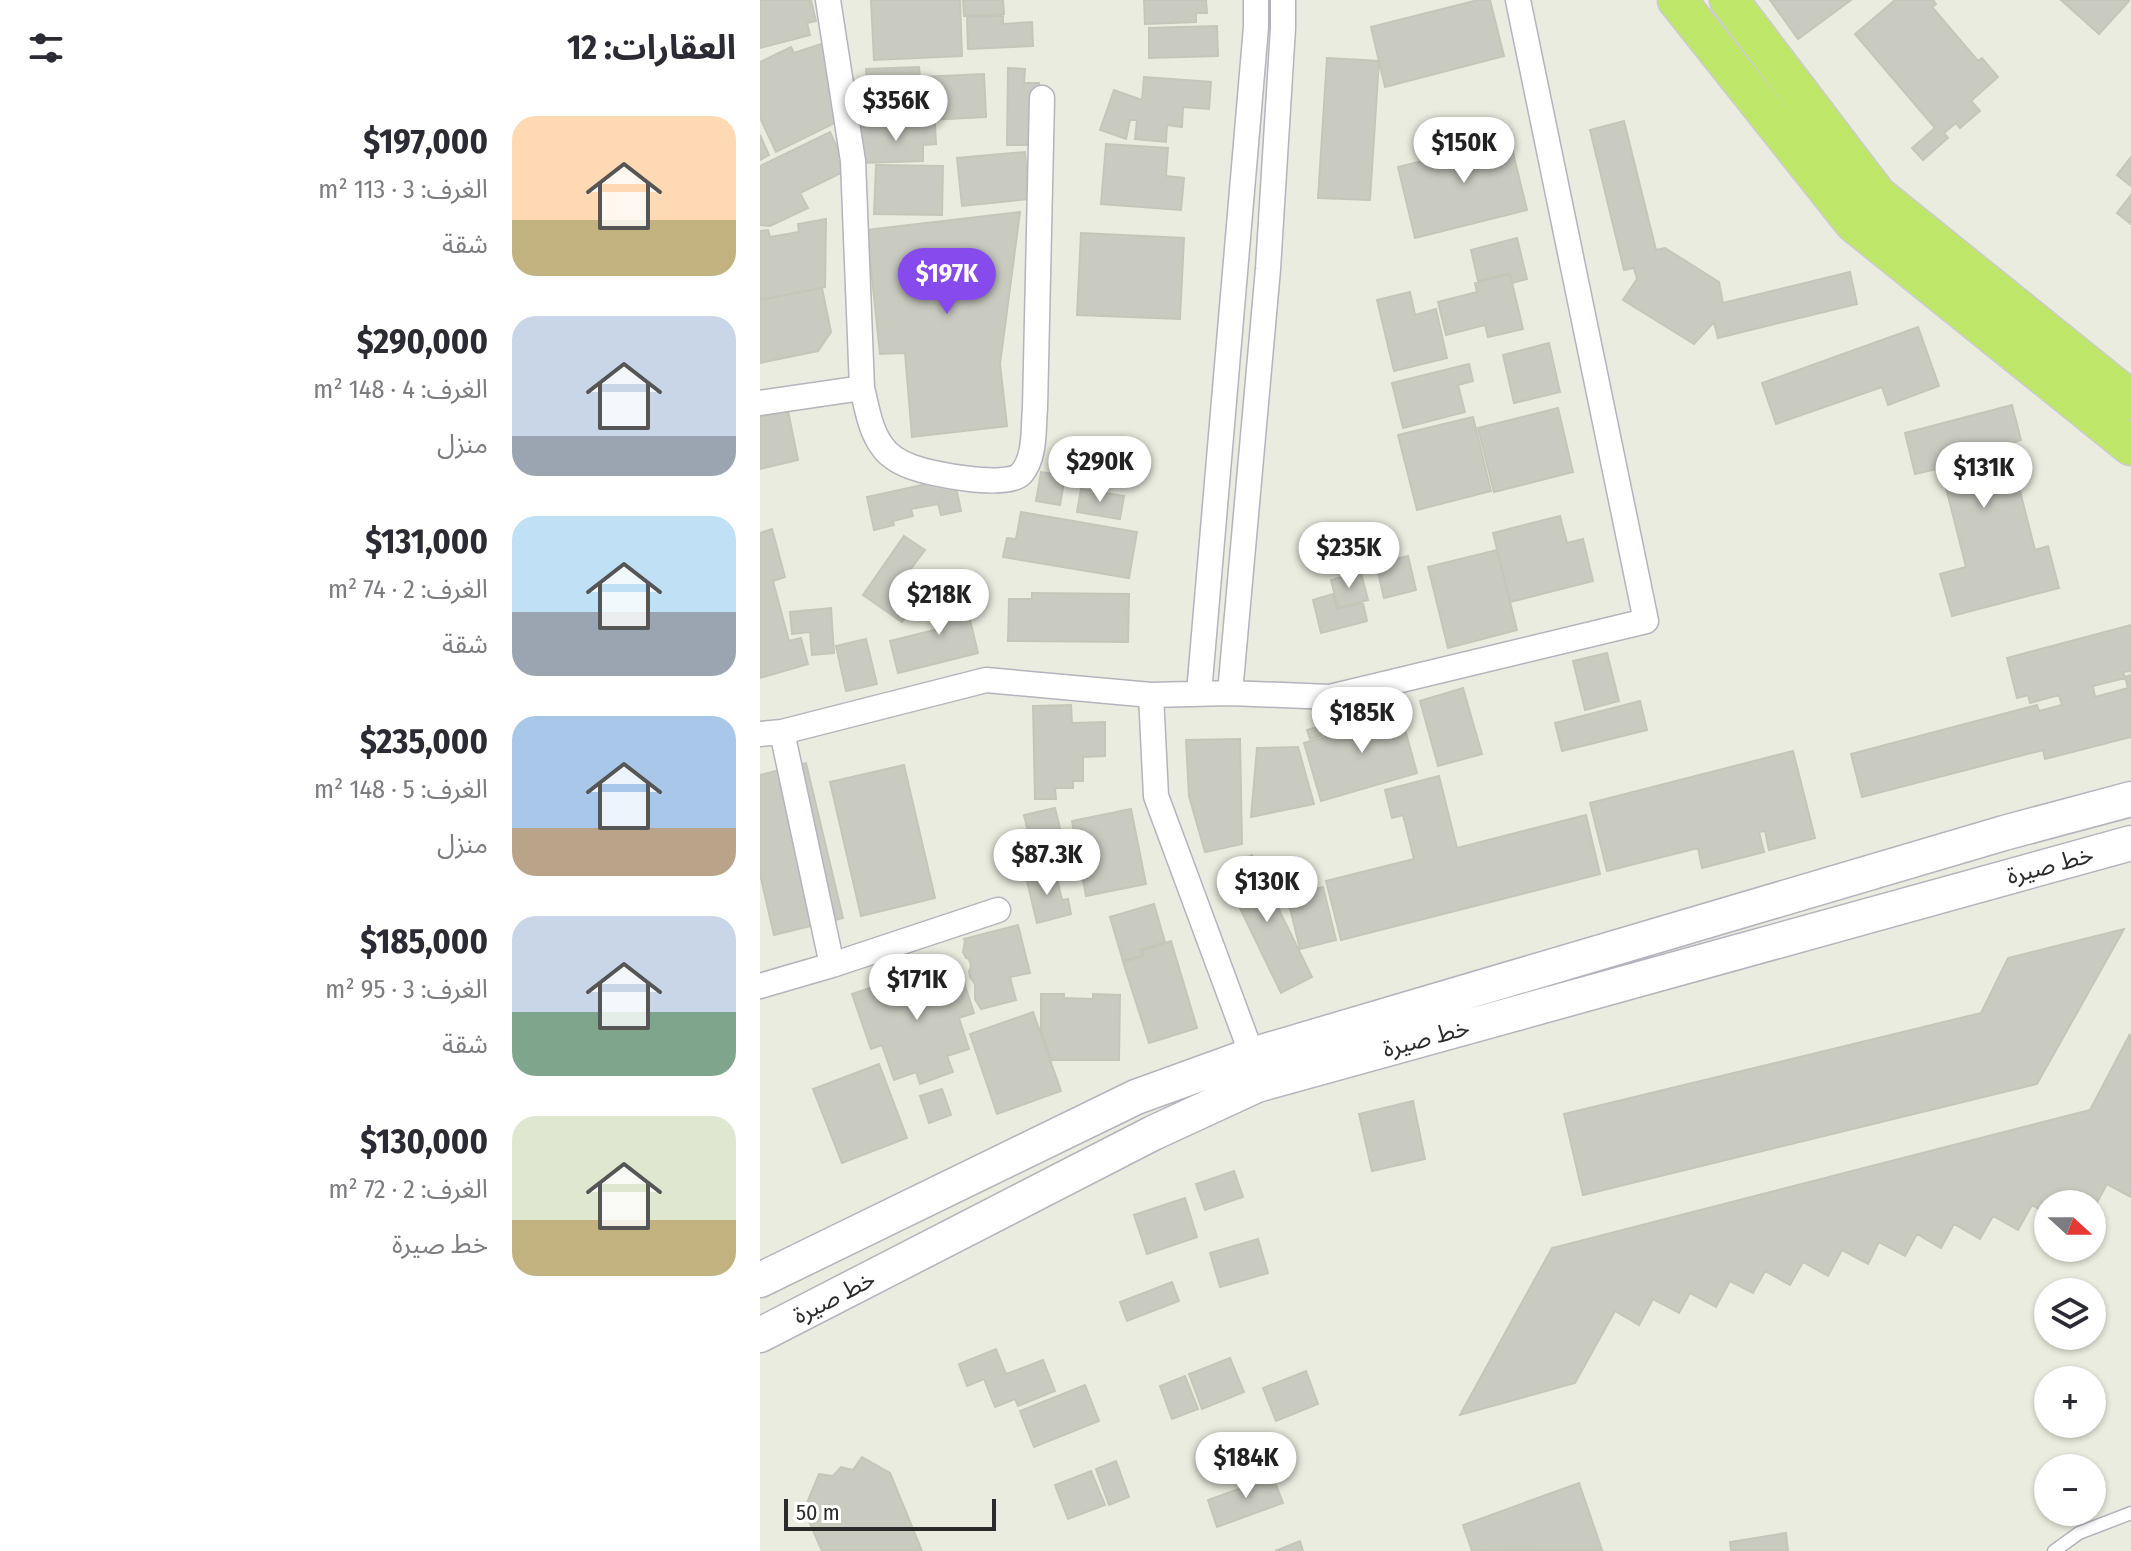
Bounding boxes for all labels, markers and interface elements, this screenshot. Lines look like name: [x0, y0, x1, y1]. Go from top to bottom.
icon: filters: [24, 26, 68, 70]
text: العقارات: 12: [567, 27, 736, 68]
pin: $356K: [840, 75, 952, 143]
text: $356K: [863, 85, 929, 116]
pin: $150K: [1408, 117, 1520, 185]
text: $197,000: [363, 121, 488, 162]
text: $150K: [1431, 127, 1497, 158]
icon: home: [576, 148, 672, 244]
text: الغرف: 3 · 113 m²: [318, 174, 488, 205]
text: شقة: [442, 229, 488, 260]
pin: $197K: [891, 248, 1003, 316]
text: $197K: [916, 258, 978, 289]
text: $290,000: [357, 321, 488, 362]
icon: home: [576, 348, 672, 444]
text: الغرف: 4 · 148 m²: [313, 374, 488, 405]
text: منزل: [437, 429, 488, 460]
pin: $290K: [1044, 436, 1156, 504]
pin: $131K: [1928, 442, 2040, 510]
text: $290K: [1066, 446, 1134, 477]
text: $131K: [1954, 452, 2014, 483]
text: $131,000: [365, 521, 488, 562]
pin: $235K: [1293, 522, 1405, 590]
text: $235K: [1317, 532, 1381, 563]
icon: home: [576, 548, 672, 644]
pin: $218K: [883, 569, 995, 637]
text: الغرف: 2 · 74 m²: [328, 574, 488, 605]
text: $218K: [907, 579, 971, 610]
text: شقة: [442, 629, 488, 660]
pin: $185K: [1306, 687, 1418, 755]
text: $185K: [1330, 697, 1394, 728]
text: $235,000: [360, 721, 488, 762]
icon: home: [576, 748, 672, 844]
text: الغرف: 5 · 148 m²: [314, 774, 488, 805]
text: منزل: [437, 829, 488, 860]
pin: $87.3K: [982, 829, 1112, 897]
text: $87.3K: [1011, 839, 1083, 870]
street label: خط صيرة: [2004, 840, 2096, 890]
pin: $130K: [1211, 856, 1323, 924]
text: $130K: [1235, 866, 1299, 897]
text: $185,000: [360, 921, 488, 962]
icon: home: [576, 948, 672, 1044]
pin: $171K: [861, 954, 973, 1022]
text: $171K: [887, 964, 947, 995]
text: الغرف: 3 · 95 m²: [325, 974, 488, 1005]
street label: خط صيرة: [1380, 1013, 1472, 1063]
text: شقة: [442, 1029, 488, 1060]
text: $130,000: [360, 1121, 488, 1162]
icon: home: [576, 1148, 672, 1244]
text: الغرف: 2 · 72 m²: [328, 1174, 488, 1205]
north arrow: [2034, 1190, 2106, 1262]
map controls: [2034, 1190, 2106, 1526]
text: خط صيرة: [392, 1229, 488, 1260]
street label: خط صيرة: [788, 1264, 880, 1330]
button: layers: [2034, 1278, 2106, 1350]
button: +: [2034, 1366, 2106, 1438]
pin: $184K: [1190, 1432, 1302, 1500]
text: $184K: [1213, 1442, 1279, 1473]
button: −: [2034, 1454, 2106, 1526]
scale bar: [784, 1495, 996, 1531]
text: 50 m: [796, 1499, 840, 1526]

